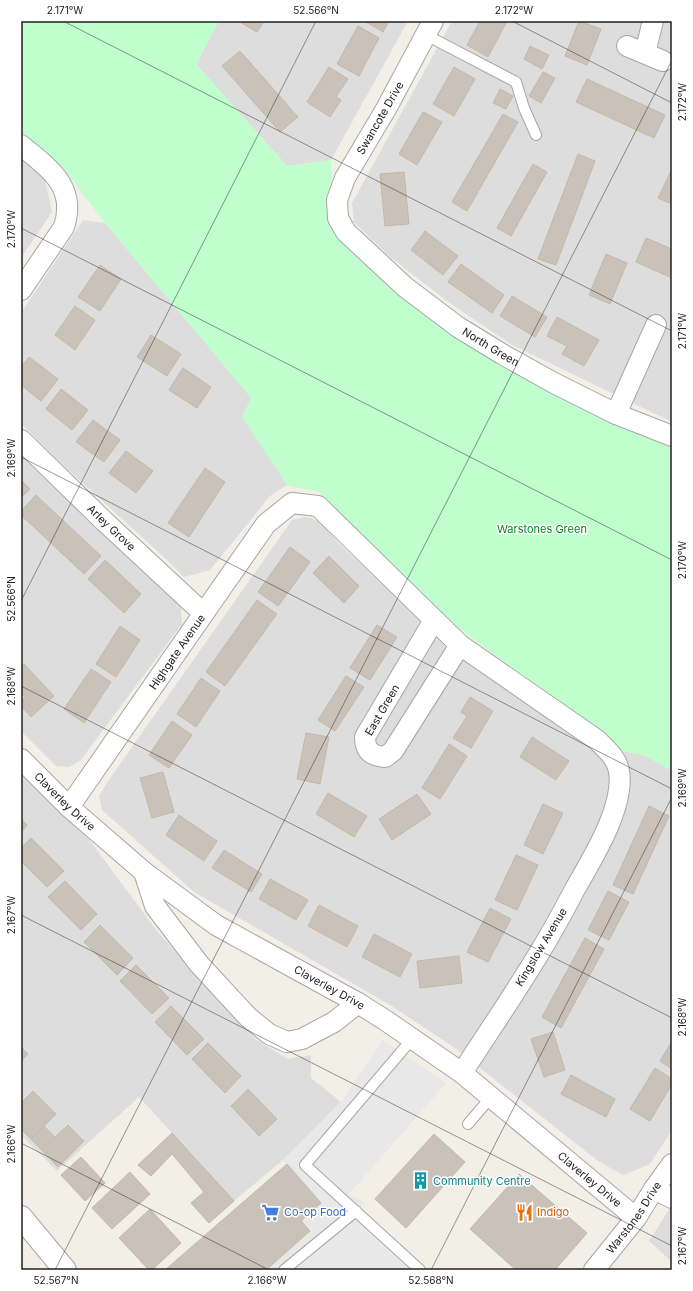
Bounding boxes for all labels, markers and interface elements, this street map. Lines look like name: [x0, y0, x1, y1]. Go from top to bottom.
text: 2.171°W: [47, 4, 83, 16]
text: 52.566°N: [293, 4, 339, 16]
text: 2.172°W: [495, 4, 533, 16]
street label: Swancote Drive: [353, 79, 407, 157]
text: 2.172°W: [676, 83, 688, 121]
text: 2.170°W: [5, 210, 17, 248]
text: 2.171°W: [676, 313, 688, 349]
street label: North Green: [460, 324, 522, 369]
text: 2.169°W: [5, 438, 17, 478]
street label: Arley Grove: [84, 502, 138, 554]
park label: Warstones Green: [497, 522, 587, 536]
text: 2.170°W: [676, 541, 688, 579]
text: 52.566°N: [5, 576, 17, 622]
street label: Highgate Avenue: [146, 611, 208, 692]
text: 2.168°W: [5, 666, 17, 705]
street label: East Green: [362, 682, 402, 738]
text: 2.169°W: [676, 768, 688, 808]
street label: Claverley Drive: [31, 769, 98, 834]
text: 2.167°W: [5, 896, 17, 934]
street label: Kingslow Avenue: [512, 905, 570, 989]
street label: Claverley Drive: [292, 962, 368, 1013]
text: 2.168°W: [676, 997, 688, 1036]
text: 2.166°W: [5, 1124, 17, 1164]
street label: Claverley Drive: [555, 1149, 624, 1210]
building icon: Community Centre: [410, 1171, 430, 1191]
place label: Community Centre: [433, 1174, 531, 1188]
street label: Warstones Drive: [603, 1179, 664, 1256]
supermarket icon: Co-op Food: [261, 1202, 281, 1222]
restaurant icon: Indigo: [514, 1202, 534, 1222]
place label: Co-op Food: [284, 1205, 346, 1219]
place label: Indigo: [537, 1205, 570, 1219]
text: 2.167°W: [676, 1227, 688, 1265]
text: 52.567°N: [34, 1274, 78, 1286]
text: 2.166°W: [248, 1274, 287, 1286]
text: 52.568°N: [408, 1274, 454, 1286]

